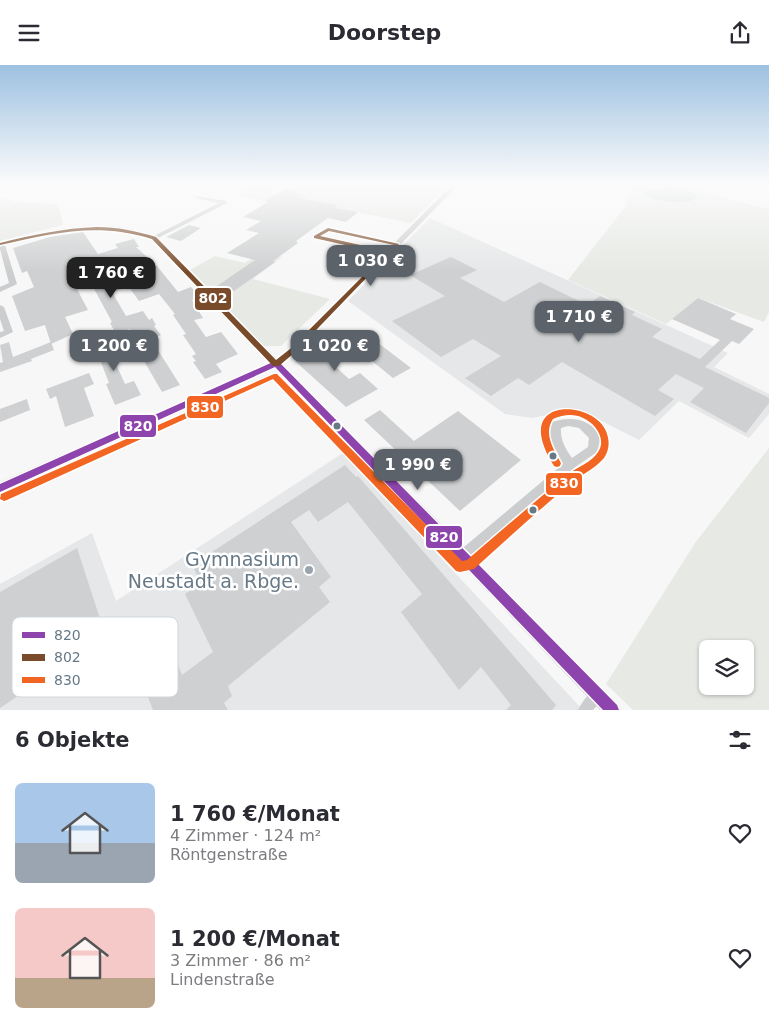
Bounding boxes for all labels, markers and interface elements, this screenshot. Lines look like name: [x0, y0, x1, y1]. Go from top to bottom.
icon: menu: [15, 19, 43, 47]
icon: share: [726, 19, 754, 47]
text: Doorstep: [328, 20, 441, 45]
pin: 1 030 €: [325, 245, 417, 287]
text: 1 030 €: [338, 251, 404, 270]
pin: 1 760 €: [65, 257, 157, 299]
text: 1 760 €: [78, 263, 144, 282]
line badge: 802: [194, 287, 232, 311]
text: 802: [198, 290, 228, 306]
pin: 1 710 €: [533, 301, 625, 343]
text: 1 710 €: [546, 307, 612, 326]
pin: 1 200 €: [68, 329, 160, 372]
pin: 1 020 €: [289, 329, 381, 372]
text: 1 200 €: [81, 336, 147, 355]
text: 1 020 €: [302, 336, 368, 355]
line badge: 830: [186, 395, 224, 419]
text: 830: [190, 399, 220, 415]
line badge: 820: [119, 414, 157, 438]
text: 820: [123, 418, 153, 434]
unlabelled marker: [332, 421, 342, 431]
pin: 1 990 €: [372, 449, 464, 491]
unlabelled marker: [548, 451, 558, 461]
text: 1 990 €: [385, 455, 451, 474]
line badge: 830: [545, 472, 583, 496]
text: 830: [549, 475, 579, 491]
unlabelled marker: [528, 505, 538, 515]
line badge: 820: [425, 525, 463, 549]
text: 820: [429, 529, 459, 545]
place label: Gymnasium Neustadt a. Rbge.: [128, 548, 299, 592]
marker: Gymnasium Neustadt a. Rbge.: [303, 564, 315, 576]
legend: [12, 617, 178, 697]
text: 820: [54, 627, 81, 643]
map controls: [699, 640, 754, 695]
button: layers: [699, 640, 754, 695]
text: 802: [54, 649, 81, 665]
text: 830: [54, 672, 81, 688]
icon: filters: [726, 726, 754, 754]
text: 6 Objekte: [15, 728, 130, 752]
text: 1 760 €/Monat: [170, 802, 340, 826]
icon: home: [55, 803, 115, 863]
icon: heart: [726, 819, 754, 847]
text: 4 Zimmer · 124 m²: [170, 826, 321, 845]
text: Röntgenstraße: [170, 845, 288, 864]
text: 1 200 €/Monat: [170, 927, 340, 951]
icon: home: [55, 928, 115, 988]
icon: heart: [726, 944, 754, 972]
text: 3 Zimmer · 86 m²: [170, 951, 311, 970]
text: Lindenstraße: [170, 970, 275, 989]

